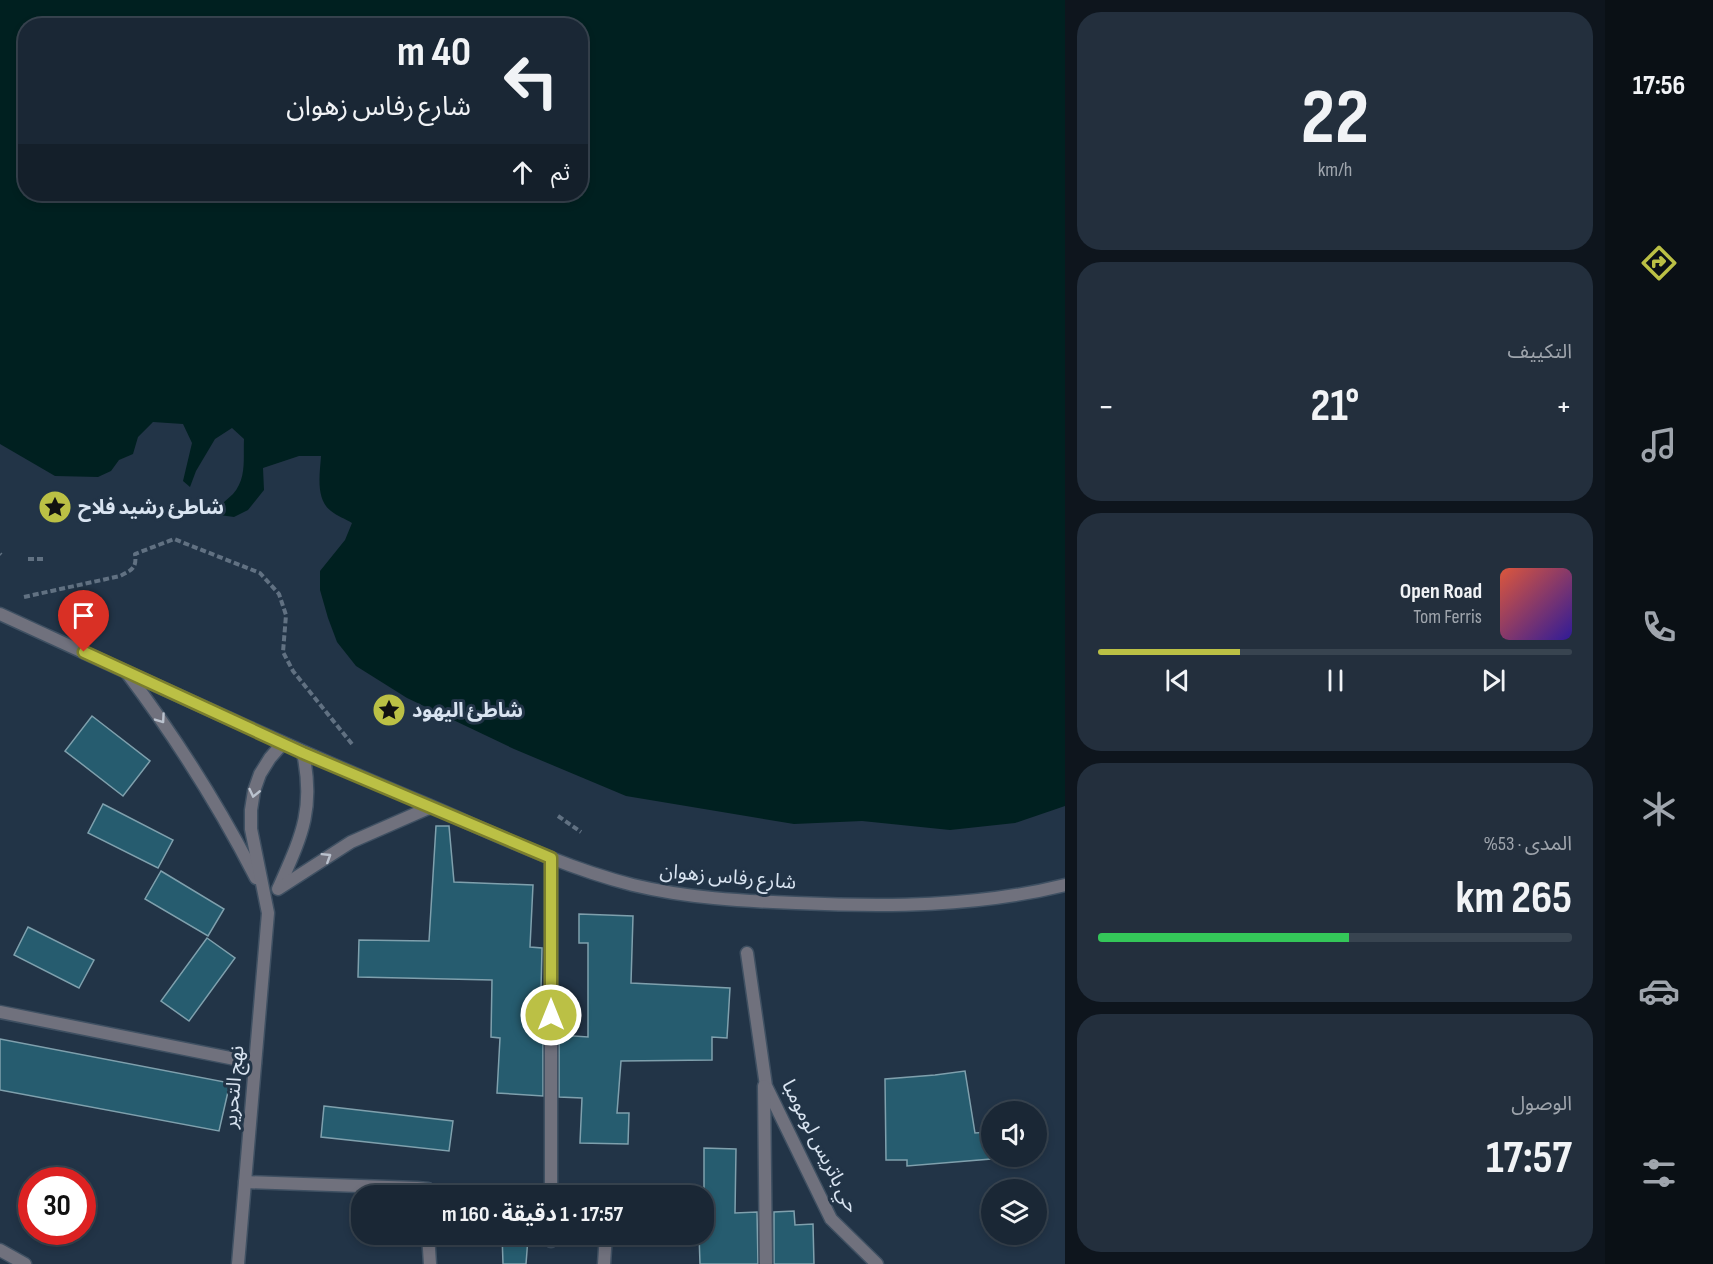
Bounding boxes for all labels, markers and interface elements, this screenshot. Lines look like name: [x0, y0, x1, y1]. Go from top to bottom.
text: 40 m: [397, 27, 471, 78]
icon: left: [492, 42, 570, 120]
text: 17:56: [1633, 70, 1685, 102]
text: 22: [1301, 72, 1369, 165]
text: شارع رفاس زهوان: [286, 91, 471, 123]
icon: ahead: [506, 156, 539, 189]
text: km/h: [1318, 158, 1352, 182]
text: ثم: [551, 160, 570, 187]
icon: directions: [1638, 242, 1680, 284]
text: التكييف: [1508, 340, 1572, 364]
text: 21°: [1311, 379, 1359, 434]
text: −: [1098, 387, 1114, 427]
text: +: [1556, 387, 1572, 427]
icon: music: [1638, 424, 1680, 466]
place icon: شاطئ رشيد فلاح: [37, 489, 73, 525]
place label: شاطئ رشيد فلاح: [78, 496, 224, 522]
text: Open Road: [1400, 578, 1482, 605]
pin: [58, 590, 109, 652]
icon: arrive: [67, 599, 100, 632]
text: Tom Ferris: [1413, 605, 1482, 629]
icon: phone: [1638, 606, 1680, 648]
icon: previous: [1161, 664, 1194, 697]
icon: pause: [1319, 664, 1352, 697]
icon: next: [1477, 664, 1510, 697]
place icon: شاطئ اليهود: [371, 692, 407, 728]
place label: شاطئ اليهود: [412, 699, 523, 723]
one-way arrow: [154, 712, 165, 723]
one-way arrow: [249, 788, 262, 798]
icon: climate: [1638, 788, 1680, 830]
text: المدى · 53%: [1483, 832, 1572, 856]
one-way arrow: [321, 852, 331, 864]
street label: شارع رفاس زهوان: [658, 859, 797, 897]
text: 265 km: [1455, 871, 1572, 926]
icon: car: [1638, 970, 1680, 1012]
position arrow: [519, 983, 583, 1047]
street label: نهج التحرير: [218, 1045, 252, 1131]
street label: حي باتريس لومومبا: [774, 1076, 864, 1218]
text: الوصول: [1511, 1092, 1572, 1116]
map controls: [981, 1101, 1047, 1245]
button: sound: [981, 1101, 1047, 1167]
text: 17:57: [1486, 1131, 1572, 1186]
icon: filters: [1638, 1152, 1680, 1194]
speed limit sign: 30: [18, 1167, 96, 1245]
button: layers: [981, 1179, 1047, 1245]
text: 17:57 · 1 دقيقة · 160 m: [442, 1201, 623, 1228]

